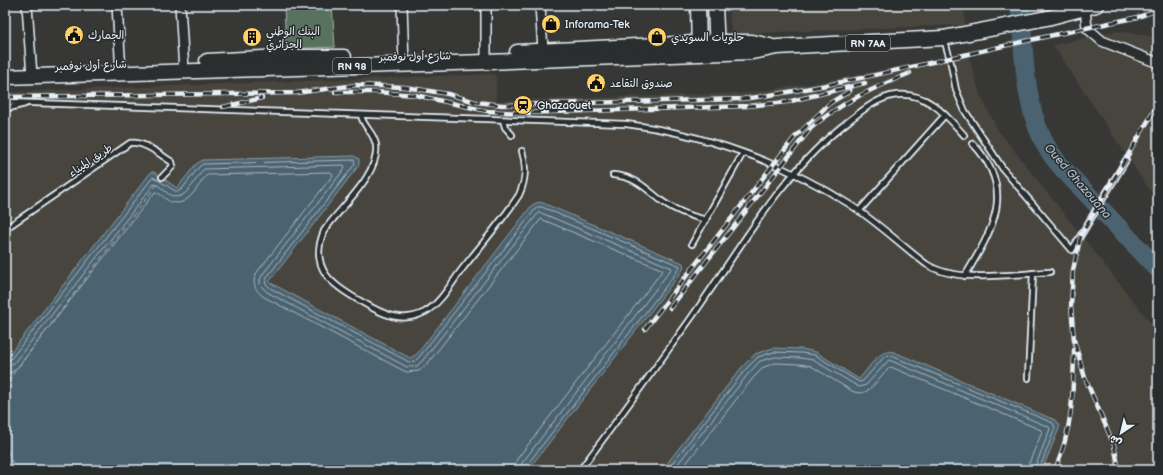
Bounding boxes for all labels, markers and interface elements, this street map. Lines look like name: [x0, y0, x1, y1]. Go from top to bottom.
shop icon: Inforama-Tek: [540, 13, 562, 35]
place label: Inforama-Tek: [565, 18, 630, 31]
public building icon: الجمارك: [63, 24, 85, 46]
place label: البنك الوطني الجزائري: [266, 25, 320, 53]
building icon: البنك الوطني الجزائري: [241, 26, 263, 48]
shop icon: حلويات السويدي: [646, 26, 668, 48]
place label: الجمارك: [88, 29, 124, 42]
place label: حلويات السويدي: [671, 31, 744, 46]
road number: RN 7AA: [846, 35, 890, 51]
street label: شارع أول نوفمبر: [378, 49, 451, 66]
street label: شارع أول نوفمبر: [54, 58, 127, 75]
road number: RN 98: [333, 58, 371, 74]
public building icon: صندوق التقاعد: [585, 72, 607, 94]
place label: صندوق التقاعد: [610, 77, 673, 90]
station icon: Ghazaouet: [512, 94, 534, 116]
place label: Ghazaouet: [537, 99, 592, 112]
street label: طريق الميناء: [66, 141, 115, 180]
water label: Oued Ghazouana: [1041, 141, 1114, 222]
north arrow: [1101, 413, 1141, 453]
text: ش: [1107, 432, 1124, 450]

